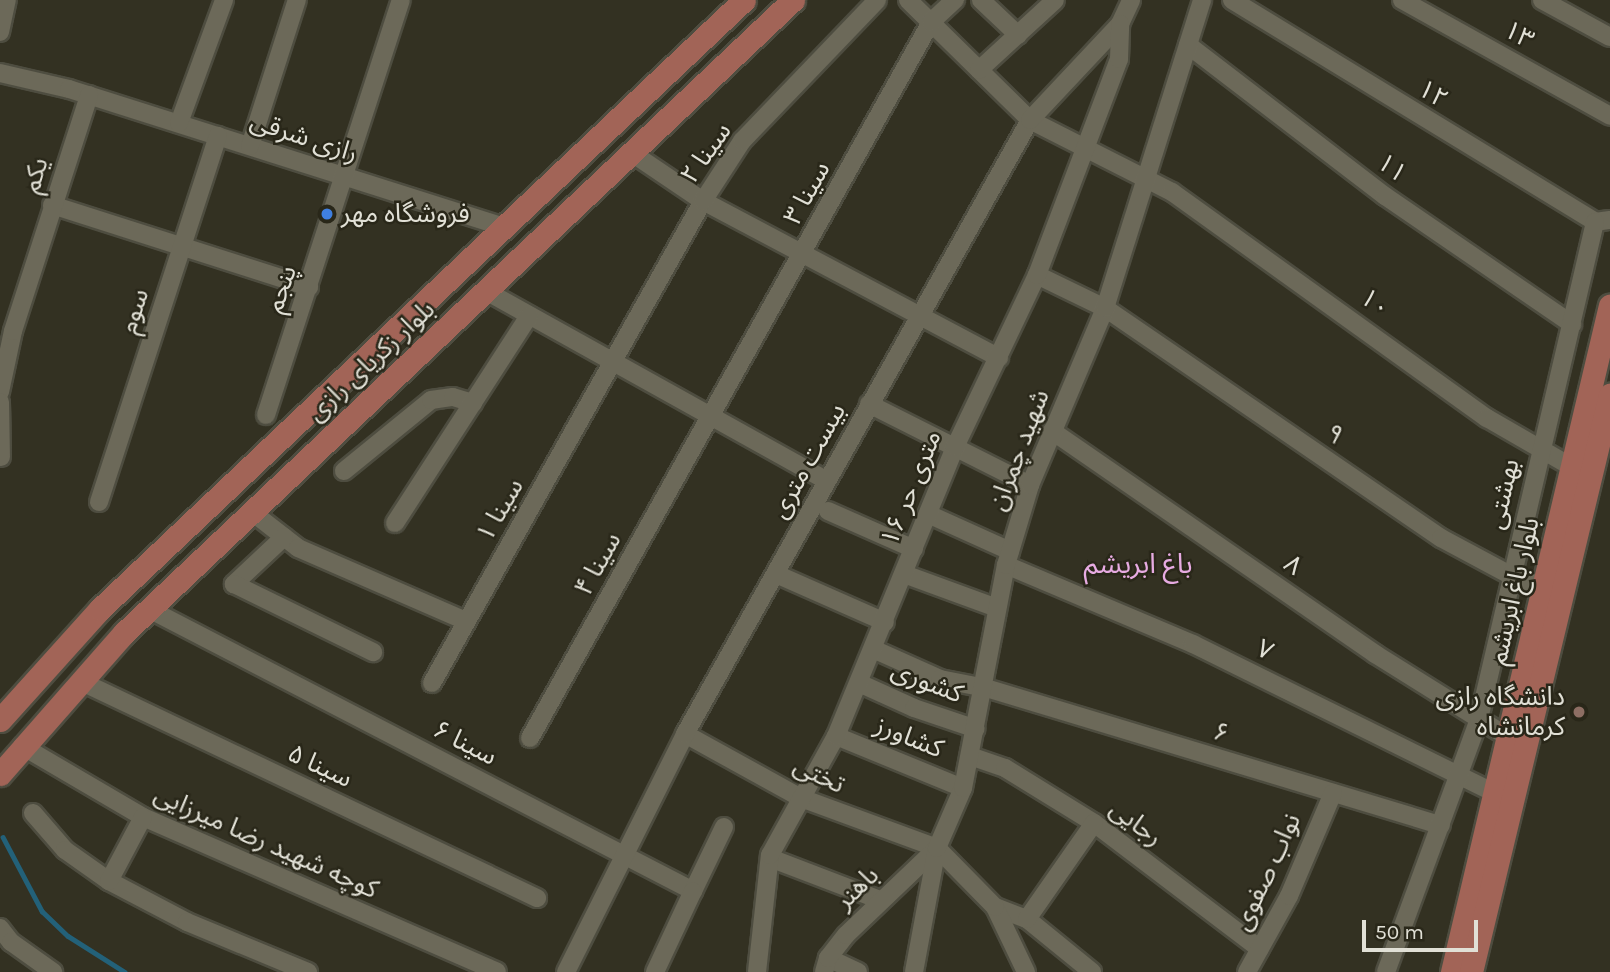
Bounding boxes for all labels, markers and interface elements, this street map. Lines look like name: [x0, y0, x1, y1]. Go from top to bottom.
street label: ۱۳: [1498, 14, 1540, 56]
street label: ۱۲: [1412, 73, 1454, 115]
street label: رازی شرقی: [246, 105, 362, 169]
street label: سینا ۲: [674, 116, 738, 190]
street label: ۱۱: [1371, 147, 1413, 189]
street label: یکم: [15, 153, 55, 197]
street label: سینا ۳: [777, 156, 837, 230]
place label: فروشگاه مهر: [341, 198, 470, 230]
marker: فروشگاه مهر: [319, 206, 335, 222]
street label: پنجم: [258, 261, 304, 317]
street label: ۱۰: [1354, 282, 1396, 324]
street label: سوم: [112, 285, 156, 337]
street label: بلوار زکریای رازی: [301, 294, 441, 428]
street label: شهید چمران: [982, 385, 1056, 515]
street label: بیست متری: [764, 398, 852, 524]
street label: ۹: [1320, 417, 1350, 451]
street label: ۱۶ متری حر: [874, 426, 948, 550]
street label: بهشتی: [1480, 456, 1526, 532]
street label: ۱ سینا: [470, 473, 530, 547]
street label: بلوار باغ ابریشم: [1482, 514, 1546, 668]
street label: سینا ۴: [568, 527, 628, 601]
district label: باغ ابریشم: [1084, 547, 1192, 581]
street label: ۸: [1278, 548, 1308, 582]
street label: ۷: [1251, 633, 1279, 667]
street label: کشوری: [887, 654, 967, 710]
place label: دانشگاه رازی کرمانشاه: [1435, 681, 1565, 742]
marker: دانشگاه رازی کرمانشاه: [1571, 704, 1587, 720]
street label: کشاورز: [870, 709, 948, 765]
street label: سینا ۶: [428, 714, 502, 772]
street label: ۶: [1209, 716, 1233, 750]
street label: سینا ۵: [283, 738, 357, 794]
street label: تختی: [788, 750, 850, 800]
street label: کوچه شهید رضا میرزایی: [149, 779, 383, 905]
street label: رجایی: [1103, 793, 1169, 853]
street label: نواب صفوی: [1226, 808, 1308, 936]
street label: باهنر: [829, 860, 885, 916]
scale bar: [1365, 906, 1480, 950]
text: 50 m: [1375, 920, 1424, 944]

